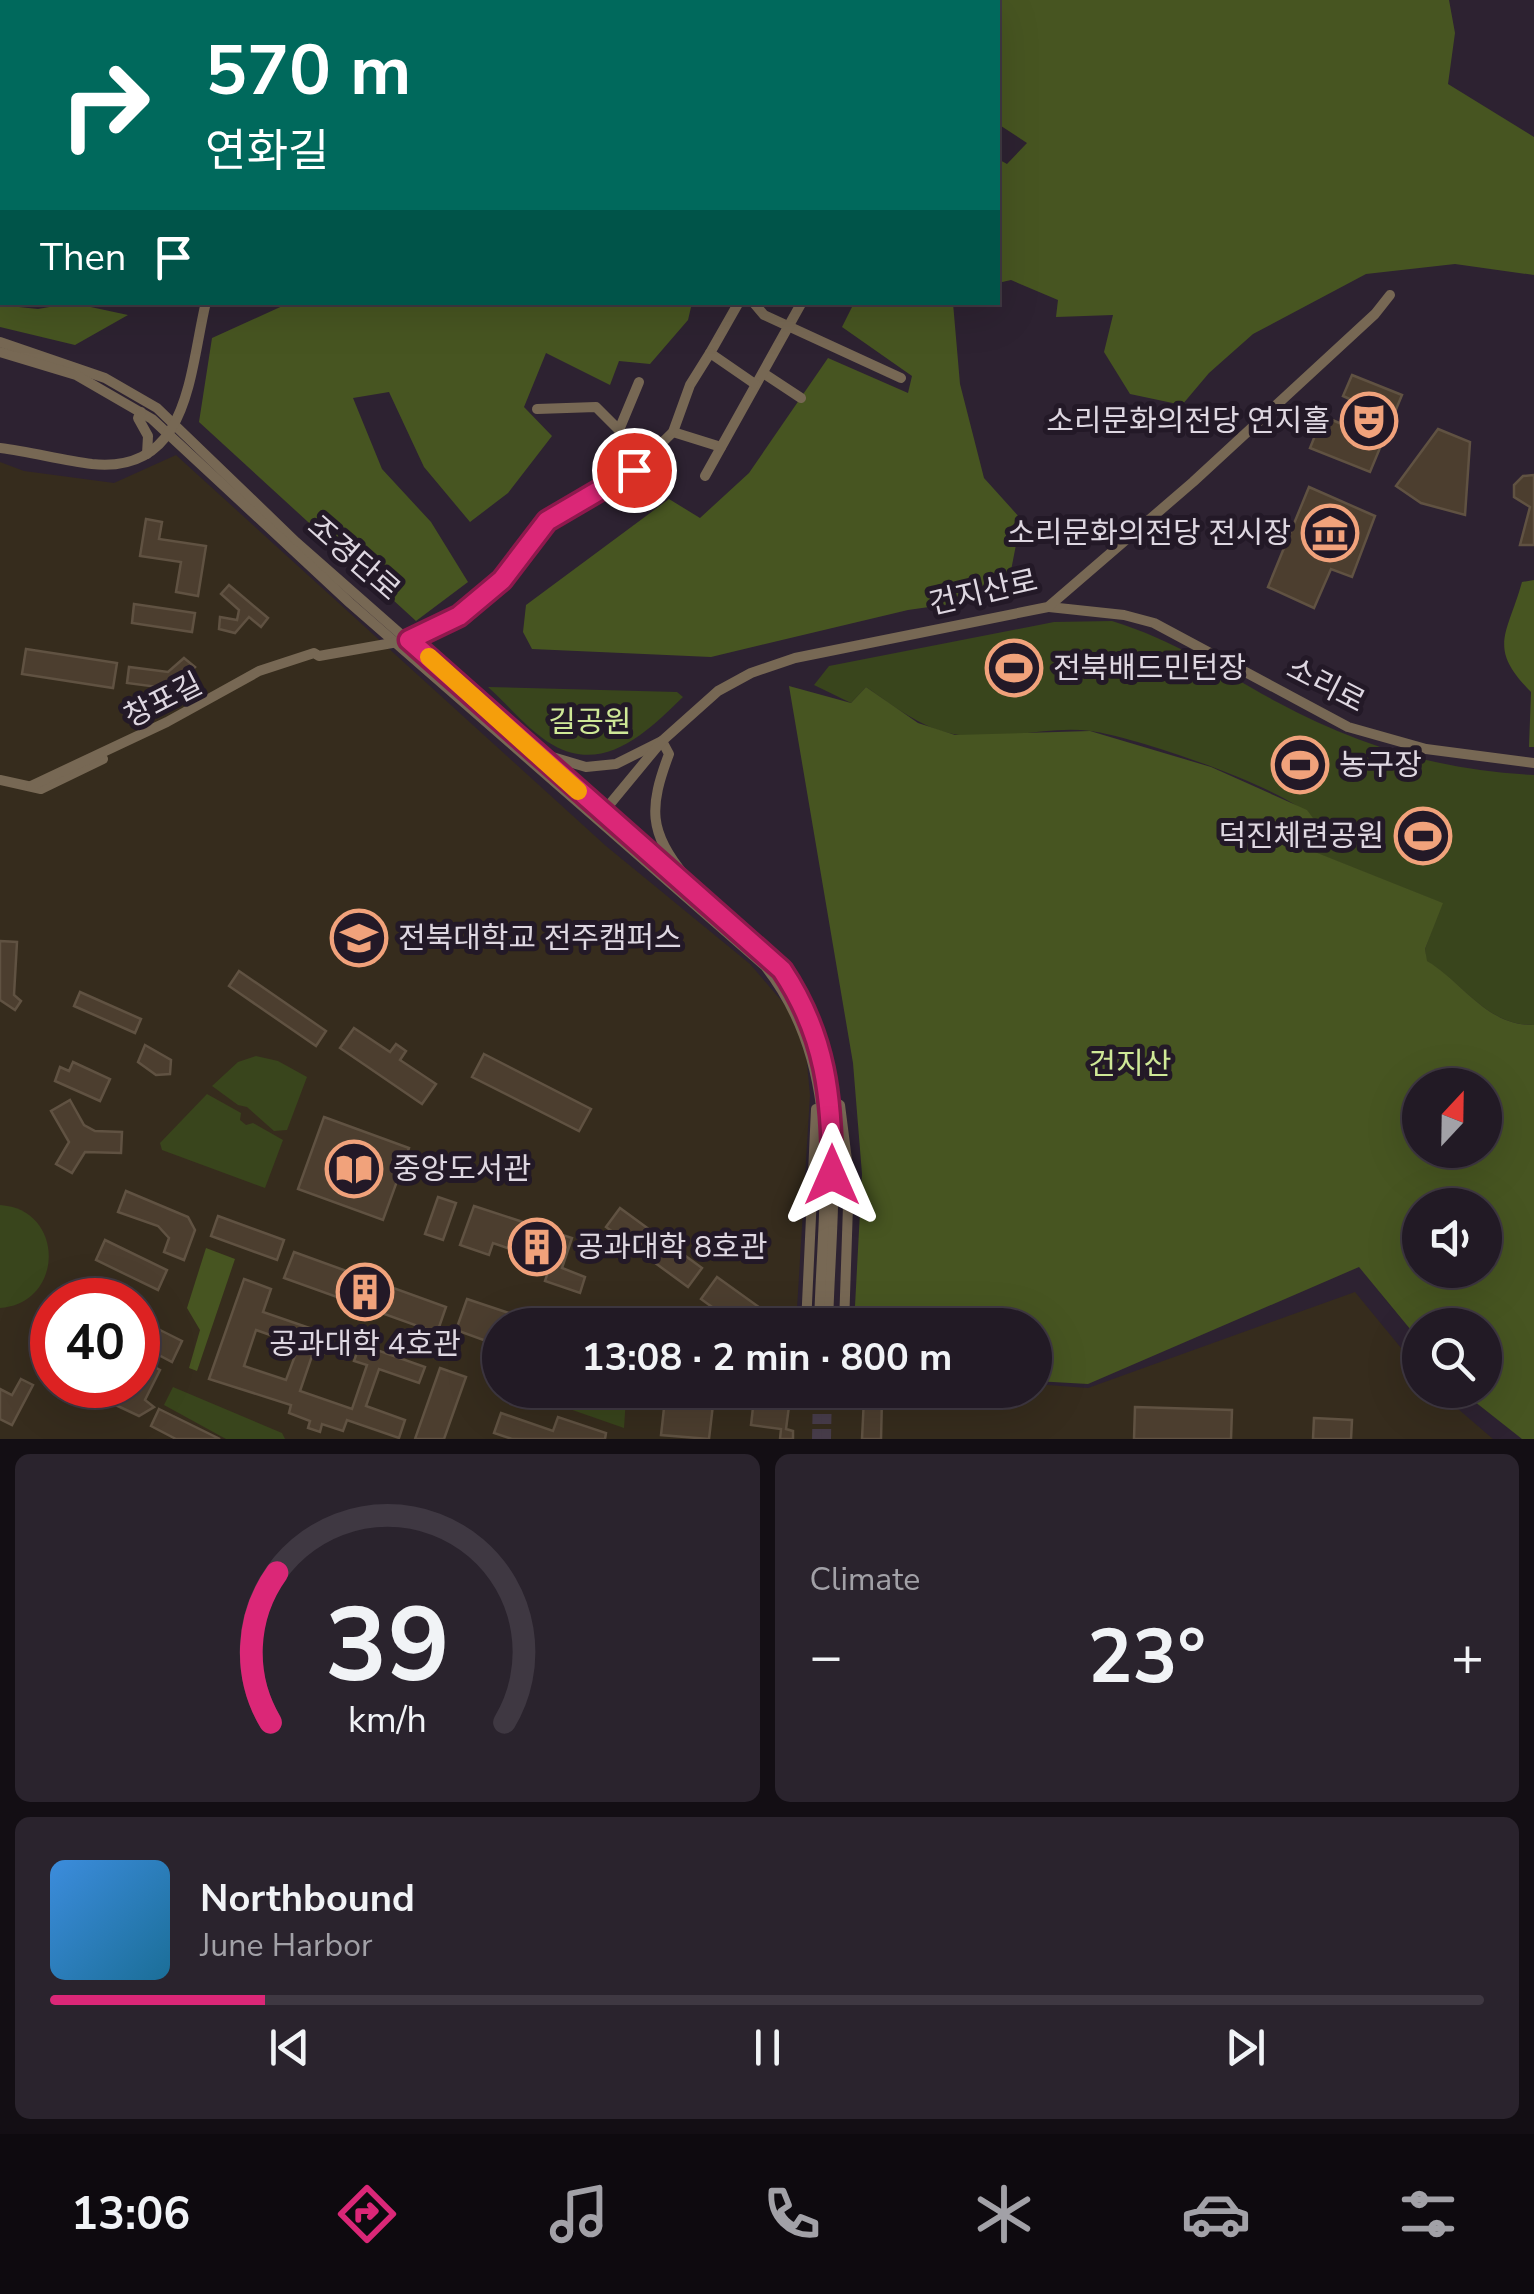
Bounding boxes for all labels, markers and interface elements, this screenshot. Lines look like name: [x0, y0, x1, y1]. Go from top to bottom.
text: 570 m: [205, 23, 411, 119]
icon: right: [40, 40, 170, 170]
text: 연화길: [205, 121, 329, 182]
icon: arrive: [146, 230, 201, 285]
text: Then: [40, 232, 126, 283]
theatre icon: 소리문화의전당 연지홀: [1339, 391, 1399, 451]
place label: 소리문화의전당 연지홀: [1046, 401, 1330, 442]
pin: [592, 428, 677, 513]
icon: arrive: [607, 443, 662, 498]
museum icon: 소리문화의전당 전시장: [1300, 503, 1360, 563]
street label: 조경단로: [299, 507, 409, 610]
place label: 소리문화의전당 전시장: [1007, 513, 1291, 554]
street label: 건지산로: [925, 560, 1042, 625]
sports icon: 전북배드민턴장: [984, 638, 1044, 698]
place label: 전북배드민턴장: [1053, 648, 1246, 689]
street label: 소리로: [1280, 648, 1372, 723]
street label: 창포길: [117, 663, 209, 738]
park label: 길공원: [549, 702, 631, 743]
sports icon: 농구장: [1270, 735, 1330, 795]
place label: 농구장: [1339, 745, 1422, 786]
sports icon: 덕진체련공원: [1393, 806, 1453, 866]
place label: 덕진체련공원: [1218, 816, 1384, 857]
school or university icon: 전북대학교 전주캠퍼스: [329, 908, 389, 968]
place label: 전북대학교 전주캠퍼스: [398, 918, 682, 959]
park label: 건지산: [1089, 1044, 1171, 1085]
north arrow: [1402, 1068, 1502, 1168]
map controls: [1402, 1068, 1502, 1408]
position arrow: [780, 1123, 884, 1227]
library icon: 중앙도서관: [324, 1139, 384, 1199]
place label: 중앙도서관: [393, 1149, 531, 1190]
button: sound: [1402, 1188, 1502, 1288]
building icon: 공과대학 8호관: [507, 1217, 567, 1277]
place label: 공과대학 8호관: [576, 1227, 767, 1268]
building icon: 공과대학 4호관: [335, 1262, 395, 1322]
speed limit sign: 40: [30, 1278, 160, 1408]
button: search: [1402, 1308, 1502, 1408]
place label: 공과대학 4호관: [269, 1324, 461, 1365]
text: 13:08 · 2 min · 800 m: [582, 1332, 952, 1383]
text: Climate: [810, 1558, 920, 1601]
text: 39: [325, 1575, 450, 1717]
text: 23°: [1088, 1606, 1206, 1708]
text: −: [810, 1619, 843, 1694]
text: +: [1451, 1619, 1484, 1694]
text: km/h: [348, 1696, 427, 1745]
text: Northbound: [200, 1873, 415, 1924]
text: June Harbor: [200, 1924, 372, 1967]
icon: previous: [262, 2020, 317, 2075]
icon: pause: [740, 2020, 795, 2075]
icon: next: [1218, 2020, 1273, 2075]
icon: directions: [332, 2179, 402, 2249]
icon: music: [544, 2179, 614, 2249]
icon: phone: [757, 2179, 827, 2249]
icon: climate: [969, 2179, 1039, 2249]
icon: car: [1181, 2179, 1251, 2249]
icon: filters: [1393, 2179, 1463, 2249]
text: 13:06: [71, 2184, 190, 2245]

